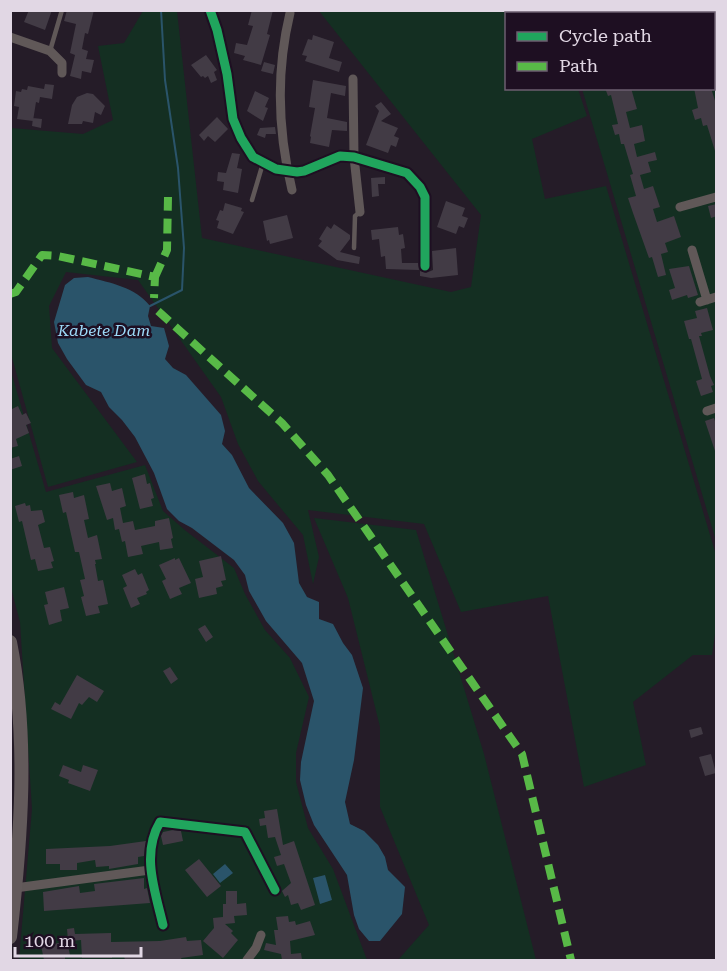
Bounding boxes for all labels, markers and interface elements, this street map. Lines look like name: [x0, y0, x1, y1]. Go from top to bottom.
legend: [505, 12, 715, 90]
text: Cycle path: [559, 25, 652, 46]
text: Path: [559, 55, 598, 76]
water label: Kabete Dam: [57, 321, 150, 340]
scale bar: [15, 920, 141, 958]
text: 100 m: [24, 930, 75, 951]

